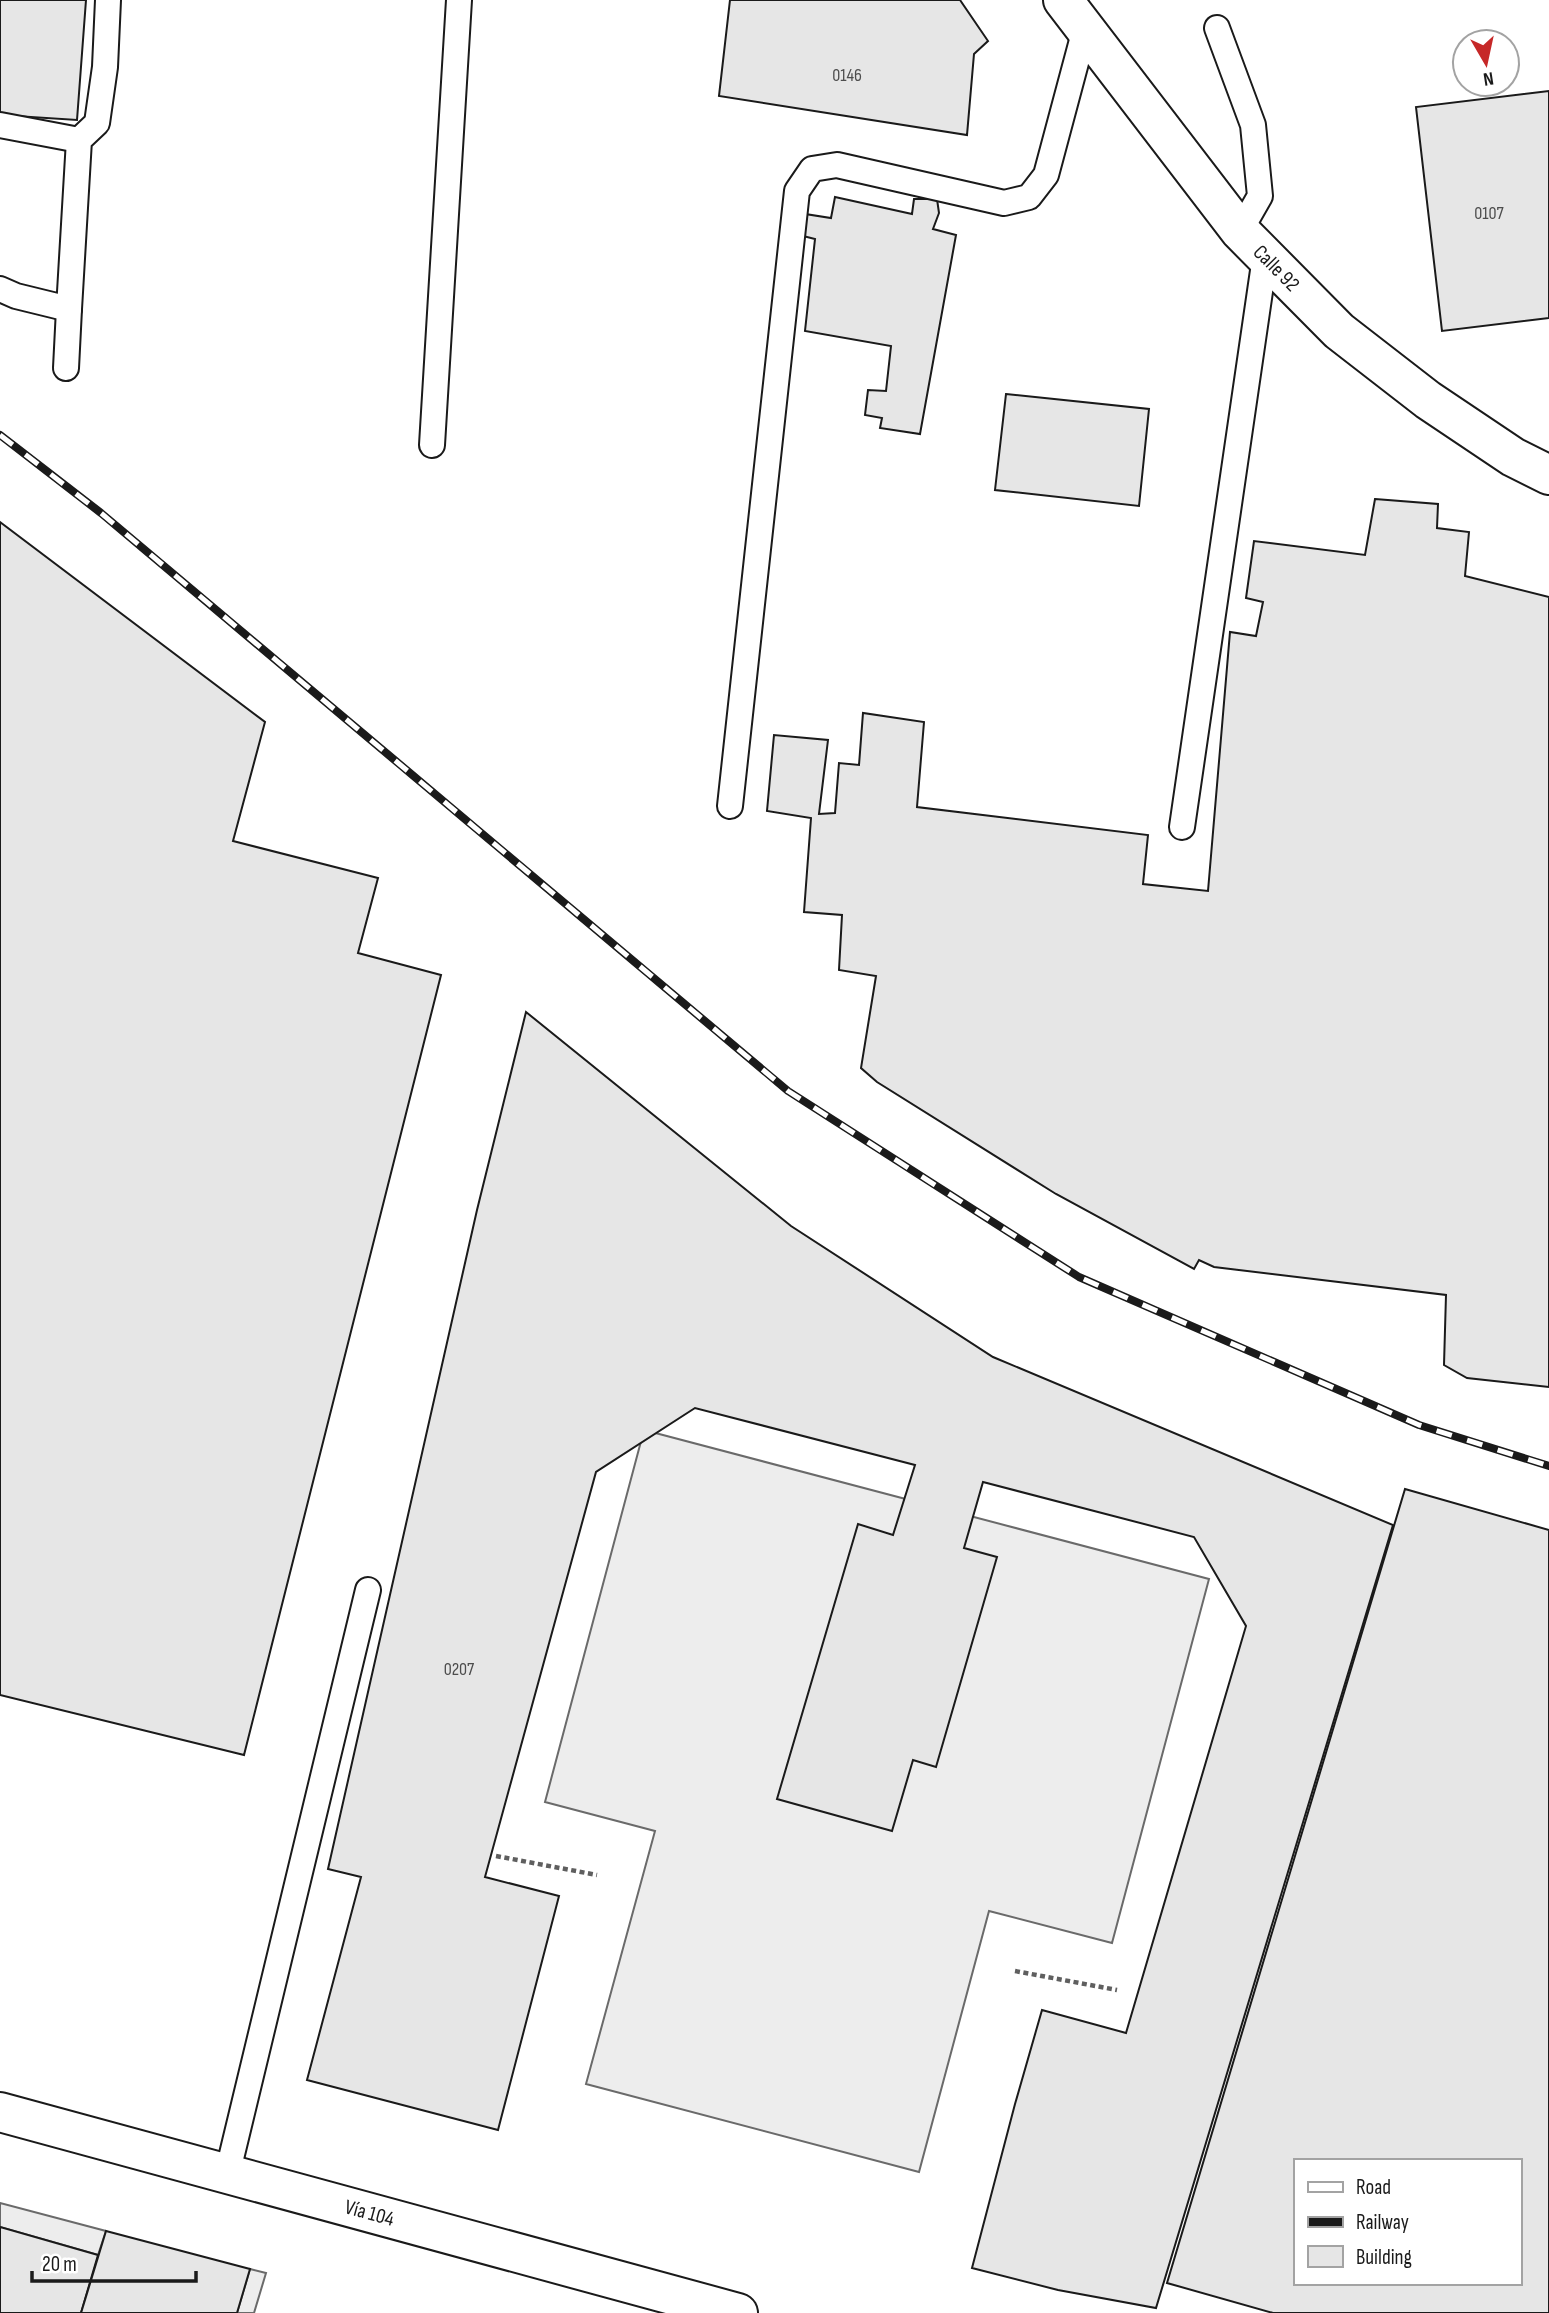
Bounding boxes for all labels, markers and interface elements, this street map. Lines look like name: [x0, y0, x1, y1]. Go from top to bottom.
north arrow: [1451, 28, 1521, 98]
house number: 0146: [832, 65, 862, 86]
text: N: [1482, 66, 1495, 90]
house number: 0107: [1474, 203, 1505, 224]
street label: Calle 92: [1248, 240, 1305, 297]
house number: 0207: [444, 1659, 475, 1680]
legend: [1294, 2159, 1521, 2285]
text: Road: [1356, 2175, 1391, 2200]
street label: Vía 104: [342, 2194, 397, 2232]
text: Railway: [1356, 2210, 1409, 2235]
scale bar: [32, 2240, 196, 2284]
text: Building: [1356, 2245, 1412, 2270]
text: 20 m: [42, 2252, 77, 2277]

